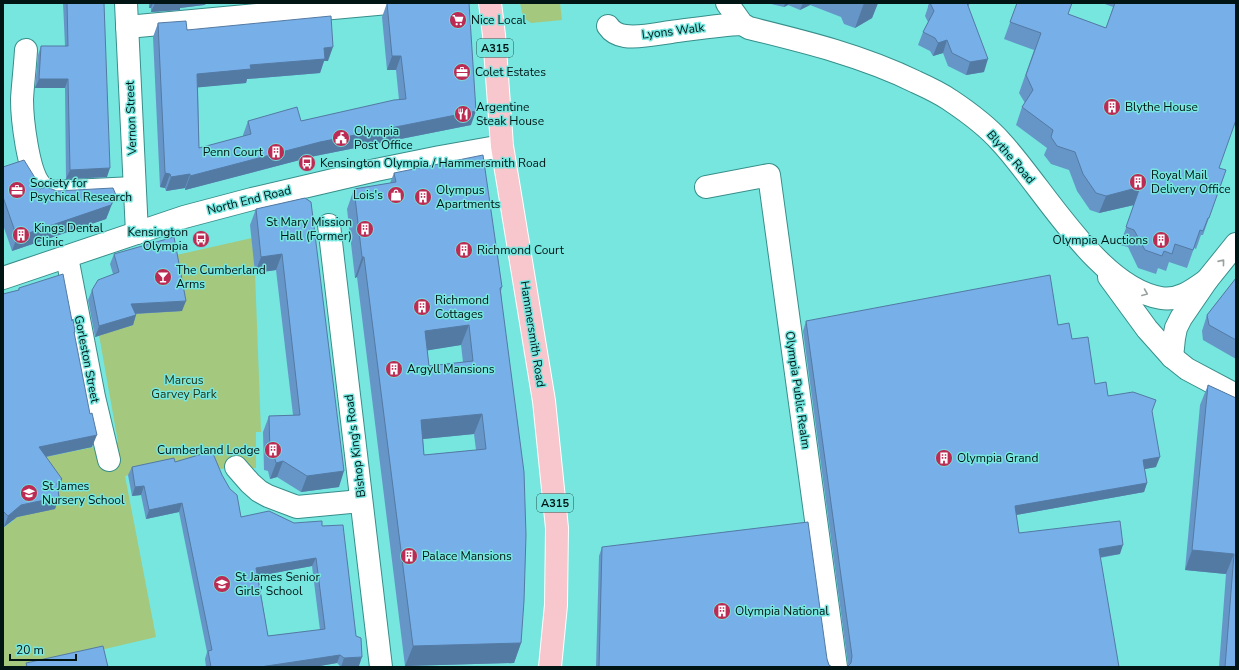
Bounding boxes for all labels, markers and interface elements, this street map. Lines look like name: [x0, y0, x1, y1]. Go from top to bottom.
supermarket icon: Nice Local: [448, 10, 468, 30]
place label: Nice Local: [471, 12, 527, 28]
street label: Lyons Walk: [641, 19, 706, 43]
road number: A315: [477, 39, 513, 57]
office icon: Colet Estates: [452, 62, 472, 82]
place label: Colet Estates: [475, 64, 546, 80]
street label: Vernon Street: [122, 80, 140, 156]
building icon: Blythe House: [1102, 97, 1122, 117]
place label: Argentine Steak House: [476, 99, 544, 129]
place label: Blythe House: [1125, 99, 1198, 115]
restaurant icon: Argentine Steak House: [453, 104, 473, 124]
place label: Olympia Post Office: [354, 123, 413, 153]
street label: Blythe Road: [983, 127, 1039, 187]
public building icon: Olympia Post Office: [331, 128, 351, 148]
building icon: Penn Court: [266, 142, 286, 162]
place label: Penn Court: [203, 144, 264, 160]
bus stop icon: Kensington Olympia / Hammersmith Road: [297, 153, 317, 173]
place label: Kensington Olympia / Hammersmith Road: [320, 155, 546, 171]
place label: Royal Mail Delivery Office: [1151, 167, 1231, 197]
building icon: Royal Mail Delivery Office: [1128, 172, 1148, 192]
place label: Society for Psychical Research: [30, 175, 132, 205]
office icon: Society for Psychical Research: [7, 180, 27, 200]
street label: North End Road: [205, 182, 293, 218]
place label: Olympus Apartments: [436, 182, 501, 212]
shop icon: Lois's: [386, 185, 406, 205]
place label: Lois's: [353, 187, 383, 203]
building icon: Olympus Apartments: [413, 187, 433, 207]
place label: St Mary Mission Hall (Former): [266, 214, 352, 244]
building icon: St Mary Mission Hall (Former): [355, 219, 375, 239]
place label: Kings Dental Clinic: [34, 220, 104, 250]
place label: Kensington Olympia: [127, 224, 188, 254]
building icon: Kings Dental Clinic: [11, 225, 31, 245]
bus stop icon: Kensington Olympia: [191, 229, 211, 249]
building icon: Olympia Auctions: [1151, 230, 1171, 250]
place label: Olympia Auctions: [1052, 232, 1148, 248]
building icon: Richmond Court: [454, 240, 474, 260]
place label: Richmond Court: [477, 242, 565, 258]
one-way arrow: [1217, 260, 1224, 267]
place label: The Cumberland Arms: [176, 262, 266, 292]
bar icon: The Cumberland Arms: [153, 267, 173, 287]
street label: Hammersmith Road: [517, 280, 549, 388]
one-way arrow: [1141, 288, 1148, 296]
place label: Richmond Cottages: [435, 292, 489, 322]
building icon: Richmond Cottages: [412, 297, 432, 317]
street label: Gorleston Street: [71, 314, 103, 405]
street label: Olympia Public Realm: [782, 330, 814, 450]
building icon: Argyll Mansions: [384, 359, 404, 379]
place label: Argyll Mansions: [407, 361, 495, 377]
park label: Marcus Garvey Park: [151, 372, 218, 402]
street label: Bishop King's Road: [341, 394, 369, 498]
building icon: Cumberland Lodge: [263, 440, 283, 460]
place label: Cumberland Lodge: [157, 442, 260, 458]
building icon: Olympia Grand: [934, 448, 954, 468]
place label: Olympia Grand: [957, 450, 1038, 466]
place label: St James Nursery School: [42, 478, 125, 508]
school or university icon: St James Nursery School: [19, 483, 39, 503]
road number: A315: [537, 494, 573, 512]
building icon: Palace Mansions: [399, 546, 419, 566]
place label: Palace Mansions: [422, 548, 512, 564]
place label: St James Senior Girls' School: [235, 569, 320, 599]
school or university icon: St James Senior Girls' School: [212, 574, 232, 594]
building icon: Olympia National: [712, 601, 732, 621]
place label: Olympia National: [735, 603, 829, 619]
scale bar: [10, 636, 76, 662]
text: 20 m: [16, 642, 44, 658]

